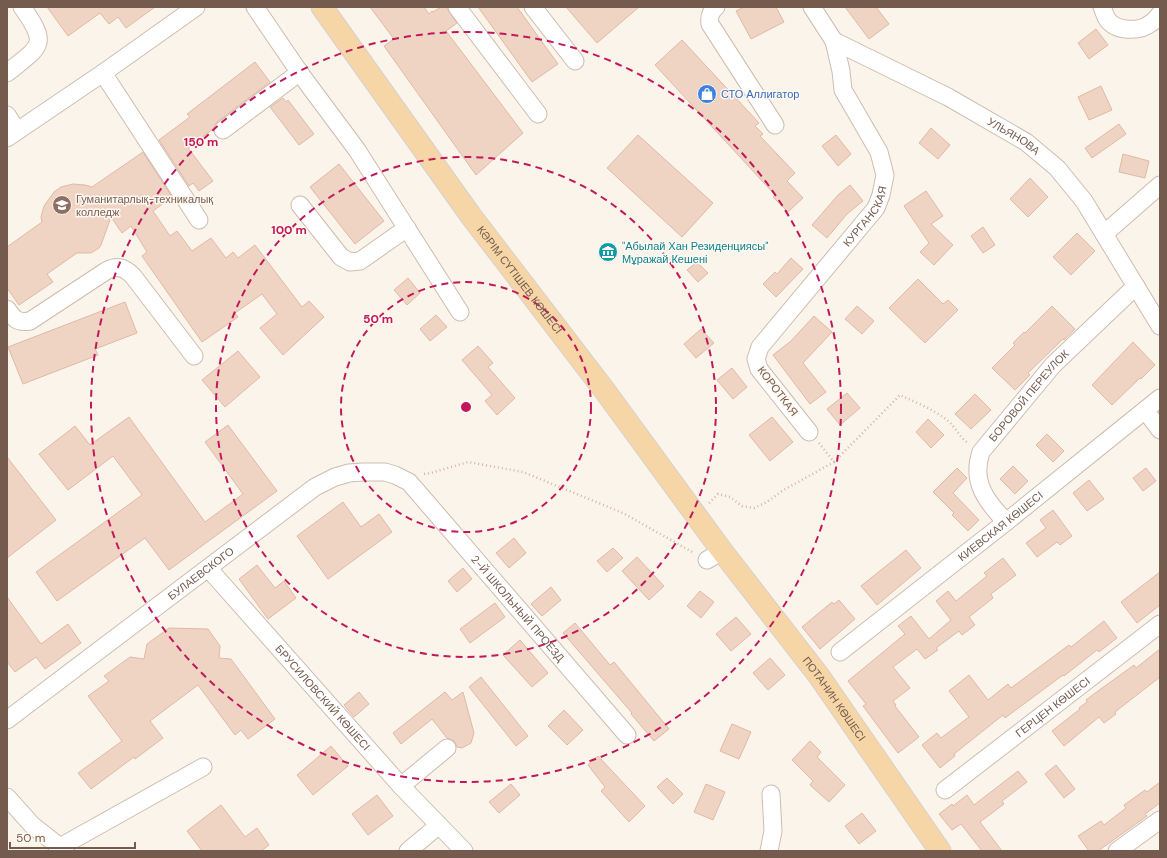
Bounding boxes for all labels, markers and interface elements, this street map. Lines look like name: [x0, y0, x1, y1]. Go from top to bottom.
shop icon: СТО Аллигатор: [696, 83, 718, 105]
place label: СТО Аллигатор: [721, 87, 799, 101]
street label: УЛЬЯНОВА: [985, 114, 1043, 158]
text: 150 m: [184, 134, 218, 150]
street label: КУРГАНСКАЯ: [840, 185, 890, 249]
place label: Гуманитарлық-техникалық колледж: [76, 192, 213, 219]
school or university icon: Гуманитарлық-техникалық колледж: [51, 194, 73, 216]
text: 100 m: [271, 222, 307, 238]
street label: КӘРІМ СҮТІШЕВ КӨШЕСІ: [474, 223, 566, 337]
place label: "Абылай Хан Резиденциясы" Мұражай Кешені: [622, 239, 768, 266]
museum icon: "Абылай Хан Резиденциясы" Мұражай Кешені: [597, 241, 619, 263]
text: 50 m: [363, 311, 393, 327]
street label: БОРОВОЙ ПЕРЕУЛОК: [986, 346, 1072, 444]
street label: КОРОТКАЯ: [755, 363, 801, 419]
centre of rings: [459, 400, 473, 414]
street label: КИЕВСКАЯ КӨШЕСІ: [955, 488, 1046, 564]
street label: БУЛАЕВСКОГО: [165, 544, 237, 603]
street label: 2-Й ШКОЛЬНЫЙ ПРОЕЗД: [468, 552, 568, 665]
street label: БРУСИЛОВСКИЙ КӨШЕСІ: [272, 642, 373, 753]
street label: ПОТАНИН КӨШЕСІ: [800, 654, 869, 744]
street label: ГЕРЦЕН КӨШЕСІ: [1013, 674, 1093, 740]
scale bar: [10, 824, 135, 850]
text: 50 m: [16, 830, 45, 846]

